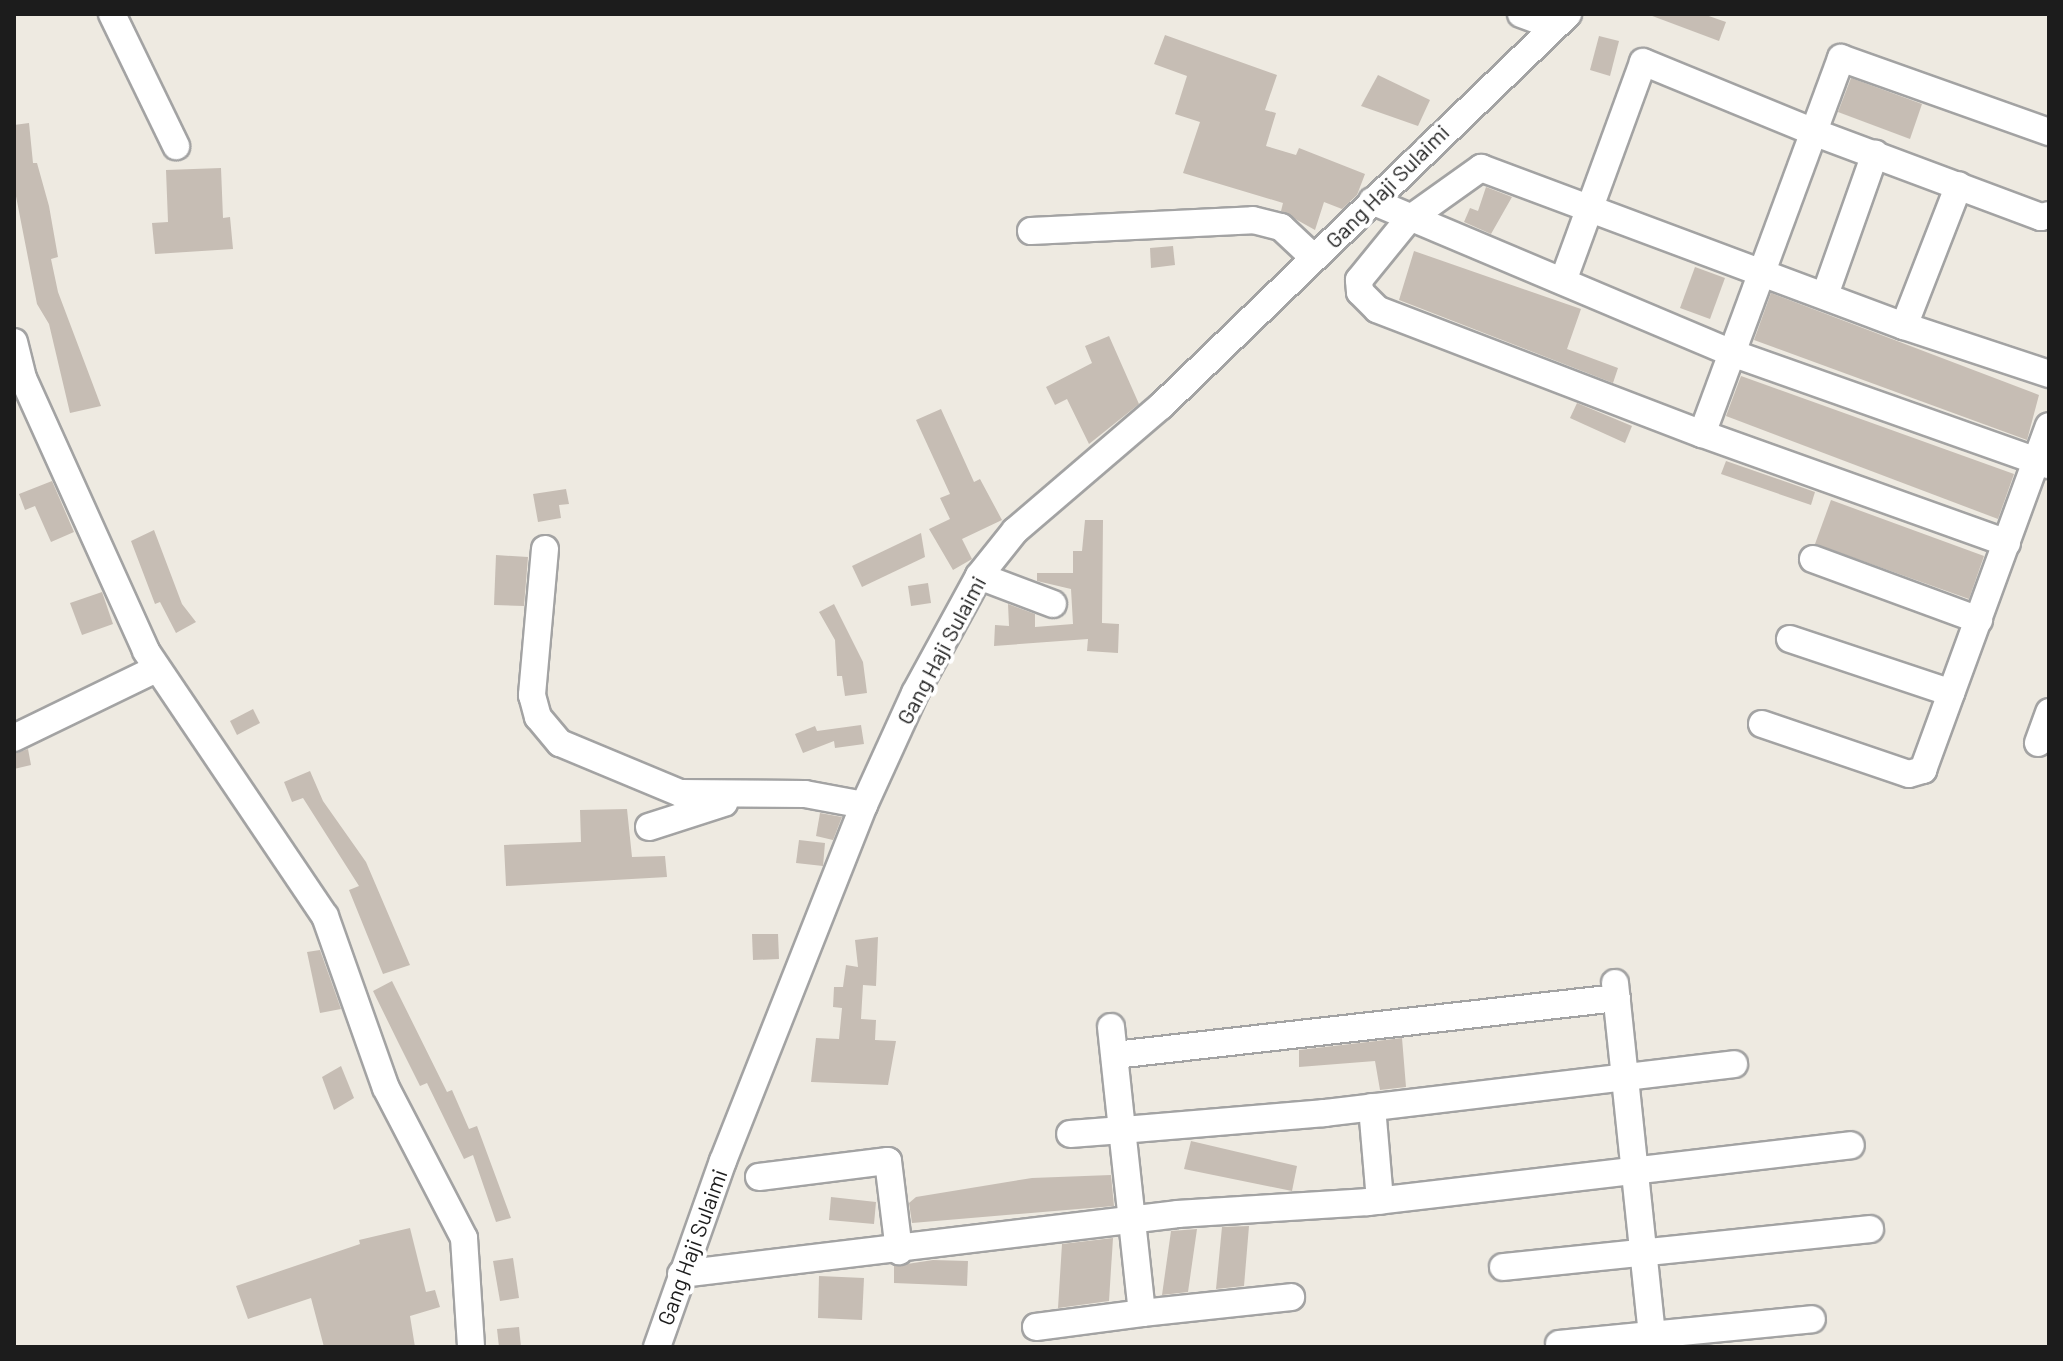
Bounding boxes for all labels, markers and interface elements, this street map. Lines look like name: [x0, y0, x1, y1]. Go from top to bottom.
street label: Gang Haji Sulaimi: [1320, 119, 1454, 253]
street label: Gang Haji Sulaimi: [891, 571, 991, 729]
street label: Gang Haji Sulaimi: [652, 1165, 732, 1329]

